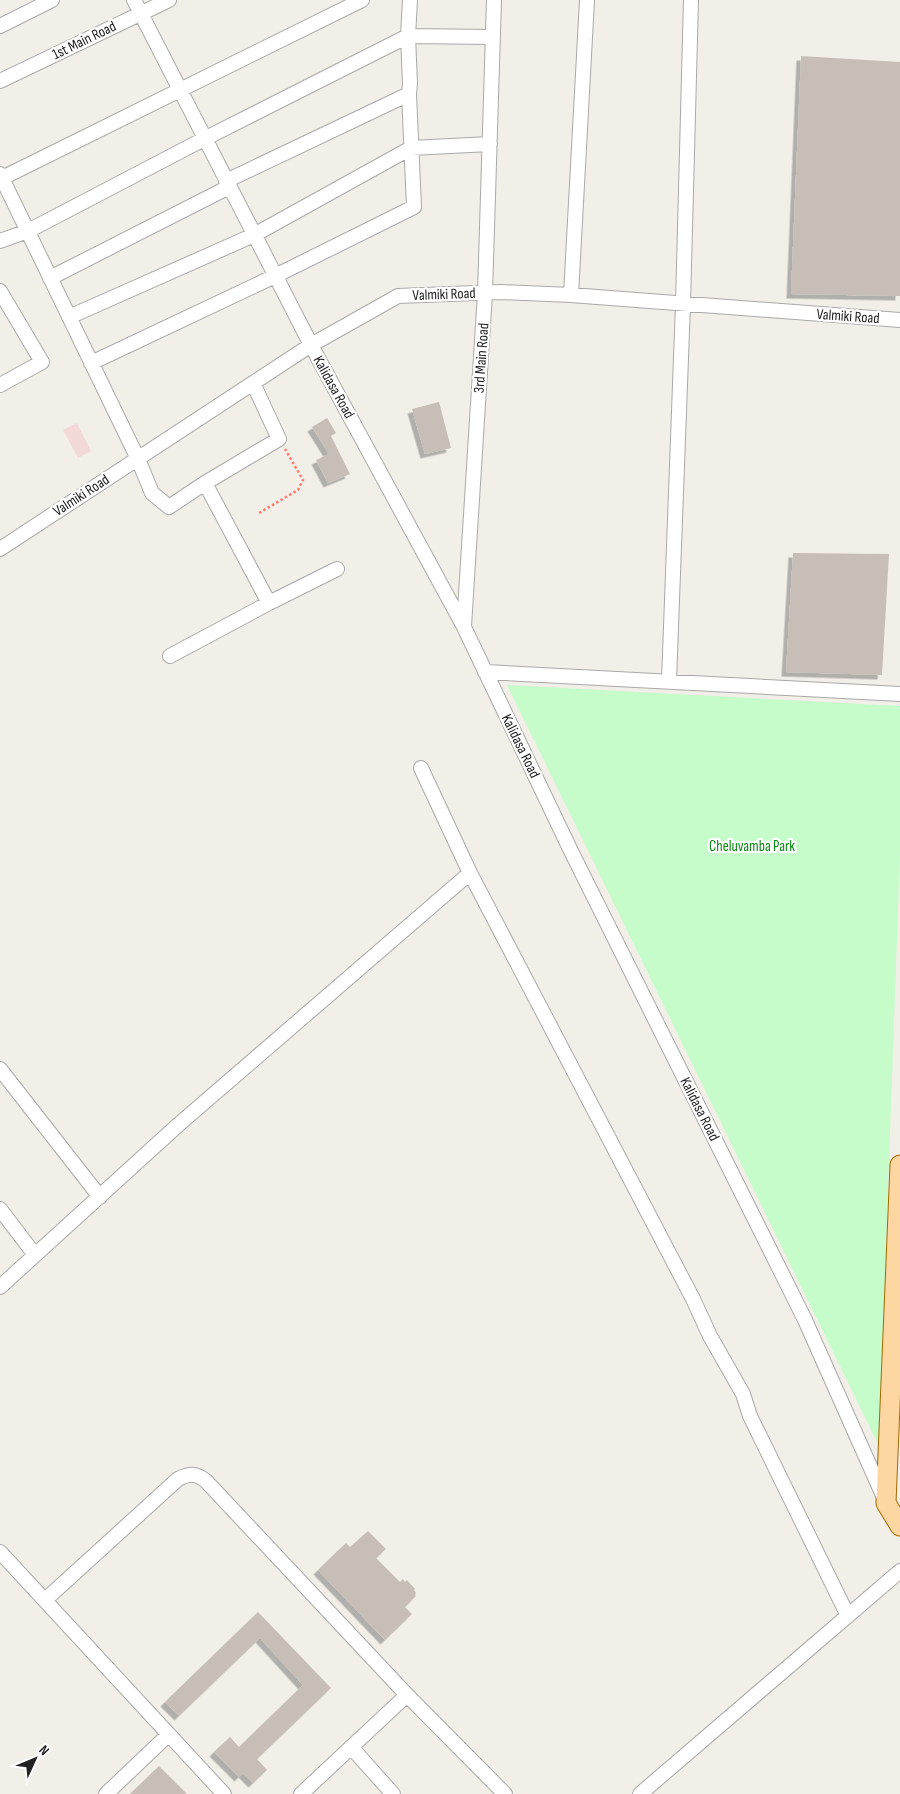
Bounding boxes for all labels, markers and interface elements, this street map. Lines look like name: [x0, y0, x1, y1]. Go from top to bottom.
street label: 1st Main Road: [49, 17, 119, 64]
street label: Valmiki Road: [412, 284, 476, 305]
street label: Valmiki Road: [816, 305, 880, 328]
street label: 3rd Main Road: [470, 322, 493, 394]
street label: Kalidasa Road: [309, 353, 359, 422]
street label: Valmiki Road: [50, 470, 113, 521]
street label: Kalidasa Road: [497, 711, 544, 781]
park label: Cheluvamba Park: [709, 837, 795, 856]
street label: Kalidasa Road: [675, 1074, 724, 1144]
north arrow: [10, 1734, 60, 1784]
text: N: [35, 1742, 53, 1759]

